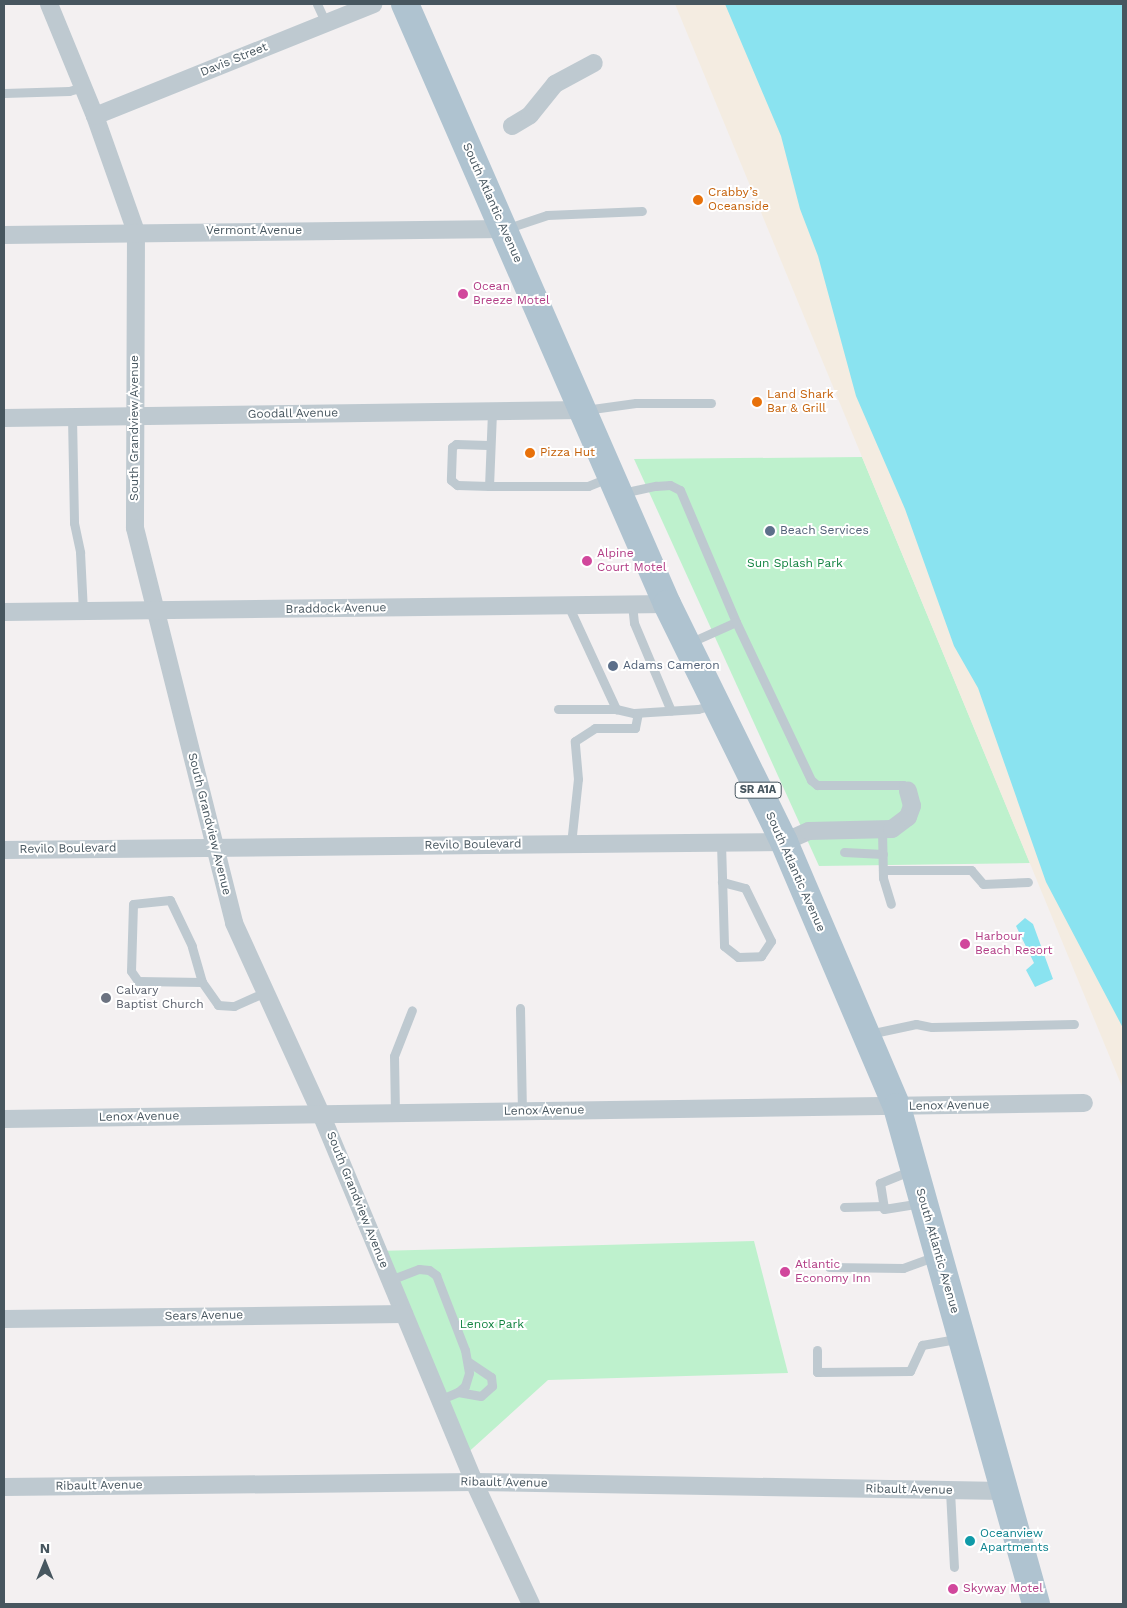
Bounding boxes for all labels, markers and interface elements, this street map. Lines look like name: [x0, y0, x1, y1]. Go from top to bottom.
street label: Davis Street: [198, 40, 270, 80]
street label: South Atlantic Avenue: [459, 140, 525, 266]
place label: Crabby’s Oceanside: [708, 186, 769, 214]
marker: Crabby’s Oceanside: [692, 194, 704, 206]
street label: Vermont Avenue: [206, 224, 302, 238]
place label: Ocean Breeze Motel: [473, 280, 550, 308]
marker: Ocean Breeze Motel: [457, 288, 469, 300]
street label: South Grandview Avenue: [128, 355, 142, 501]
place label: Land Shark Bar & Grill: [767, 388, 834, 416]
marker: Land Shark Bar & Grill: [751, 396, 763, 408]
street label: Goodall Avenue: [247, 406, 339, 422]
place label: Pizza Hut: [540, 446, 595, 460]
marker: Pizza Hut: [524, 447, 536, 459]
place label: Beach Services: [780, 524, 869, 538]
marker: Beach Services: [764, 525, 776, 537]
place label: Alpine Court Motel: [597, 547, 666, 575]
marker: Alpine Court Motel: [581, 555, 593, 567]
park label: Sun Splash Park: [747, 557, 843, 571]
street label: Braddock Avenue: [285, 601, 387, 617]
place label: Adams Cameron: [623, 659, 720, 673]
marker: Adams Cameron: [607, 660, 619, 672]
street label: South Grandview Avenue: [184, 751, 234, 897]
road number: SR A1A: [734, 782, 782, 798]
street label: South Atlantic Avenue: [762, 809, 828, 935]
street label: Revilo Boulevard: [424, 837, 522, 853]
street label: Revilo Boulevard: [19, 841, 117, 857]
place label: Harbour Beach Resort: [975, 930, 1053, 958]
marker: Harbour Beach Resort: [959, 938, 971, 950]
place label: Calvary Baptist Church: [116, 984, 204, 1012]
marker: Calvary Baptist Church: [100, 992, 112, 1004]
street label: Lenox Avenue: [908, 1098, 990, 1114]
street label: Lenox Avenue: [503, 1103, 585, 1119]
street label: Lenox Avenue: [98, 1109, 180, 1125]
street label: South Grandview Avenue: [323, 1129, 391, 1271]
street label: South Atlantic Avenue: [912, 1186, 962, 1316]
place label: Atlantic Economy Inn: [795, 1258, 871, 1286]
marker: Atlantic Economy Inn: [779, 1266, 791, 1278]
street label: Sears Avenue: [164, 1308, 244, 1324]
park label: Lenox Park: [460, 1318, 524, 1332]
street label: Ribault Avenue: [460, 1475, 548, 1491]
street label: Ribault Avenue: [55, 1478, 143, 1494]
street label: Ribault Avenue: [865, 1482, 953, 1498]
place label: Oceanview Apartments: [980, 1527, 1049, 1555]
marker: Oceanview Apartments: [964, 1535, 976, 1547]
north arrow: [20, 1538, 70, 1588]
text: N: [40, 1540, 50, 1556]
place label: Skyway Motel: [963, 1582, 1043, 1596]
marker: Skyway Motel: [947, 1583, 959, 1595]

